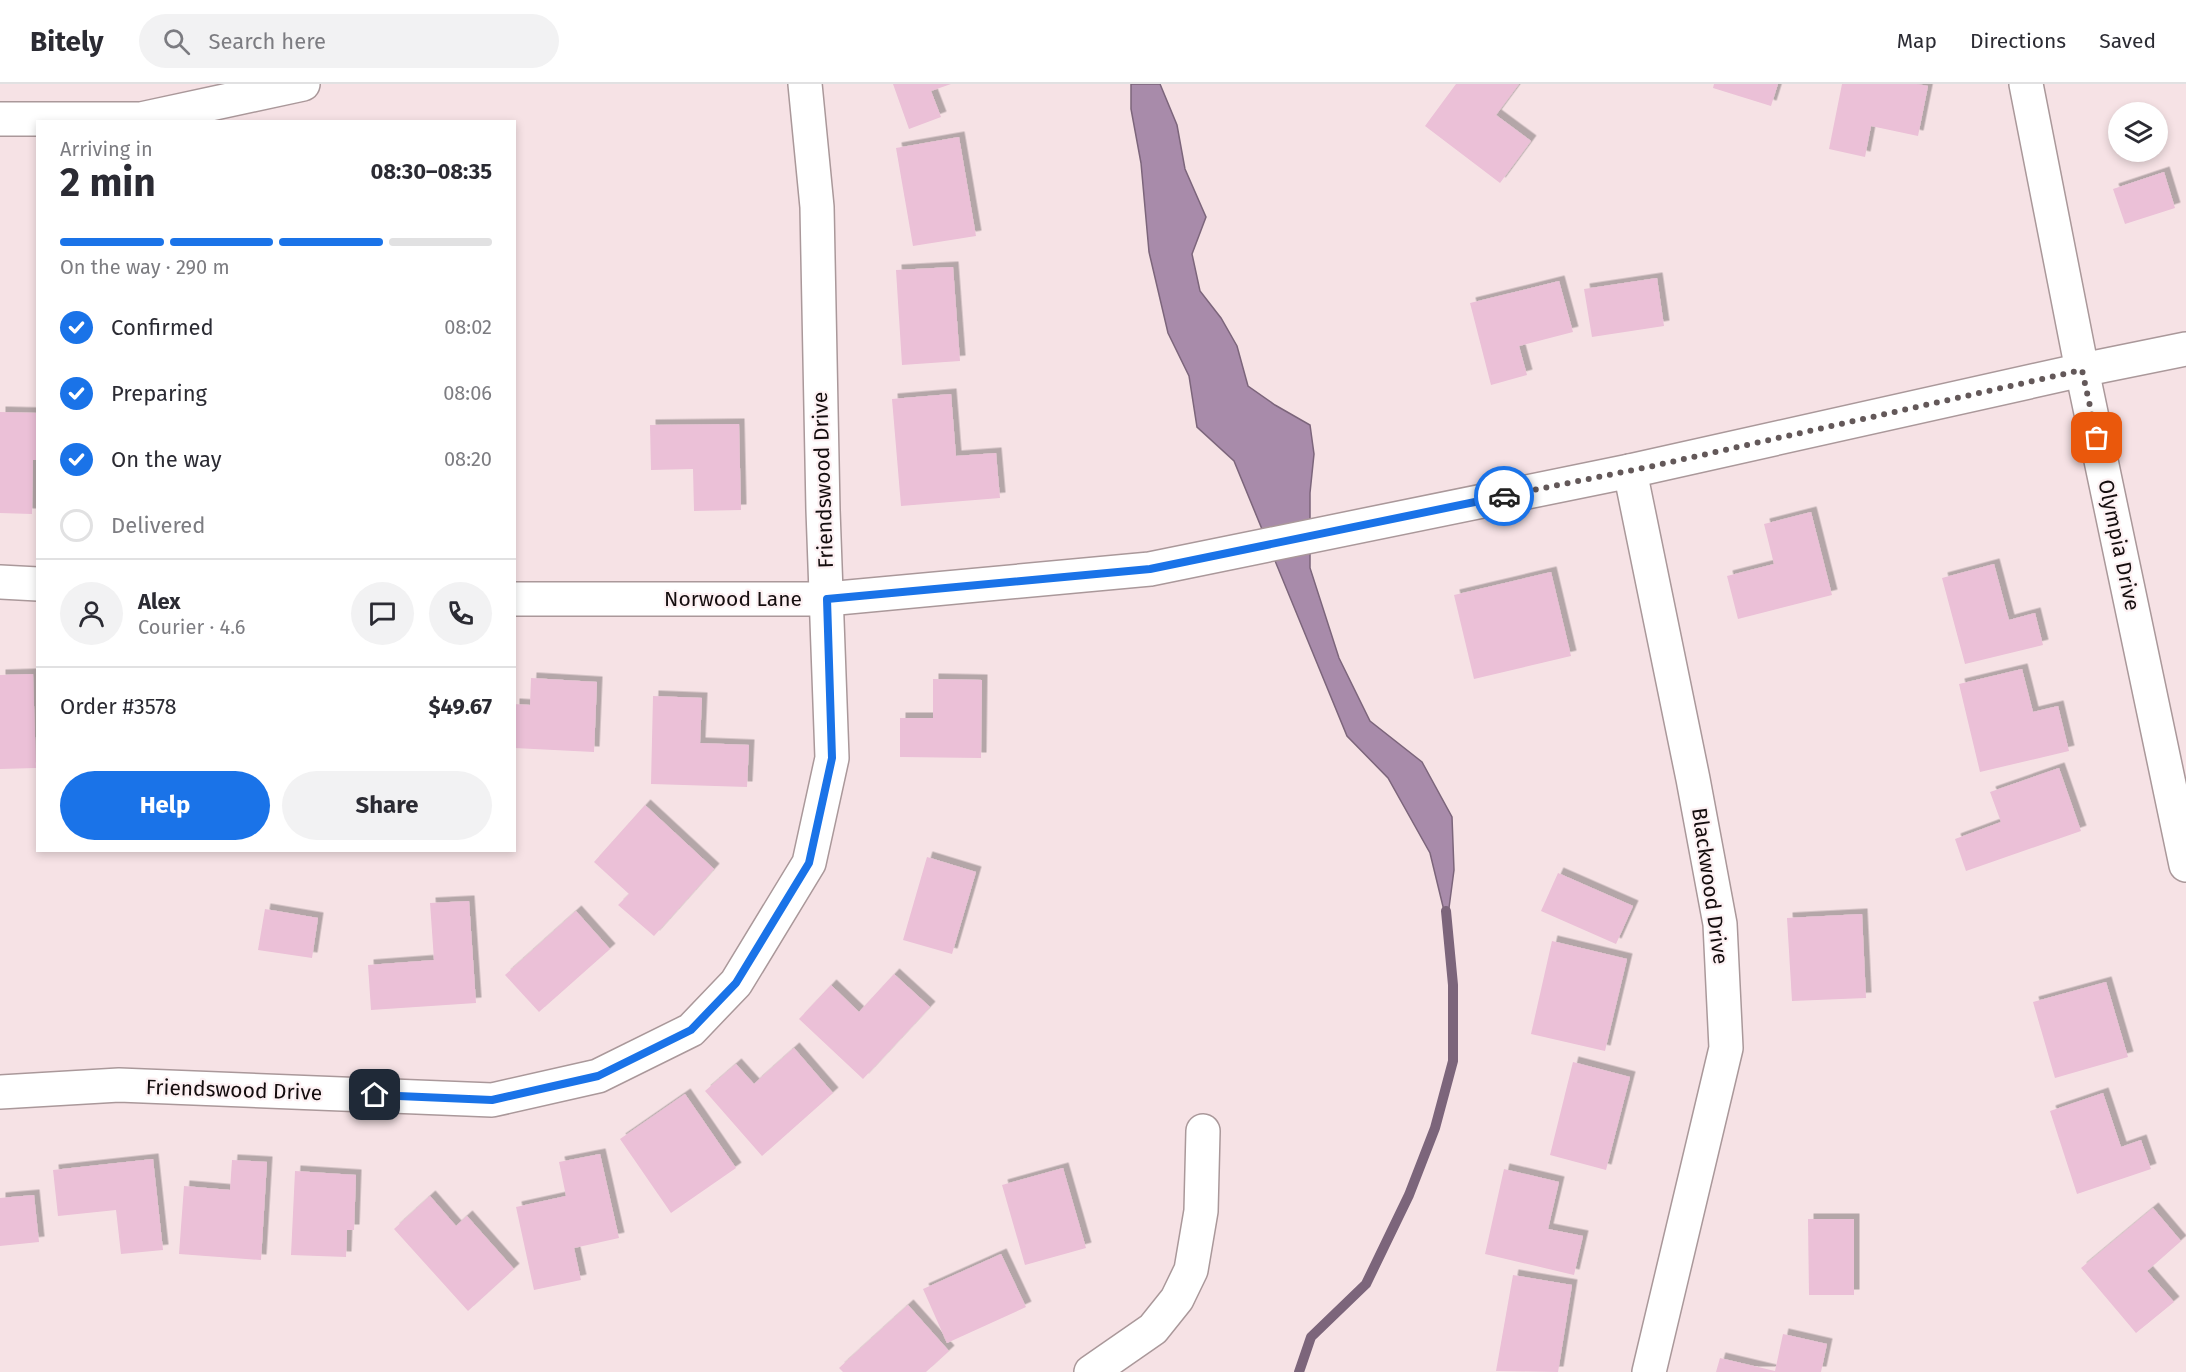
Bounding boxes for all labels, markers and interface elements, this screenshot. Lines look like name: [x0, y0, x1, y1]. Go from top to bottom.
search box: [139, 14, 559, 68]
text: Bitely: [30, 25, 103, 58]
icon: search: [160, 25, 193, 58]
text: Search here: [208, 28, 326, 55]
text: Map: [1897, 28, 1937, 54]
text: Directions: [1970, 28, 2066, 54]
text: Saved: [2099, 28, 2156, 54]
map controls: [2108, 102, 2168, 162]
button: layers: [2108, 102, 2168, 162]
text: Arriving in: [60, 137, 153, 161]
text: 08:30–08:35: [370, 158, 492, 185]
text: 2 min: [60, 160, 156, 206]
text: On the way · 290 m: [60, 255, 230, 279]
icon: check: [60, 311, 93, 344]
text: Confirmed: [111, 314, 214, 341]
text: 08:02: [444, 315, 492, 339]
icon: check: [60, 377, 93, 410]
text: Preparing: [111, 380, 207, 407]
text: 08:06: [443, 381, 492, 405]
street label: Friendswood Drive: [807, 391, 839, 569]
pin: [2071, 412, 2122, 463]
icon: bag: [2080, 421, 2113, 454]
icon: check: [60, 443, 93, 476]
text: On the way: [111, 446, 222, 473]
text: 08:20: [444, 447, 492, 471]
courier: [1474, 466, 1534, 526]
street label: Olympia Drive: [2092, 477, 2146, 613]
icon: car: [1488, 480, 1521, 513]
text: Delivered: [111, 512, 206, 539]
button: person: [60, 582, 123, 645]
button: chat: [351, 582, 414, 645]
button: phone: [429, 582, 492, 645]
street label: Norwood Lane: [664, 586, 802, 612]
text: Alex: [138, 588, 181, 615]
text: Courier · 4.6: [138, 615, 245, 639]
text: Order #3578: [60, 693, 177, 720]
text: $49.67: [428, 693, 492, 720]
button: Help: [60, 771, 270, 840]
button: Share: [282, 771, 492, 840]
street label: Blackwood Drive: [1686, 806, 1734, 966]
pin: [349, 1069, 400, 1120]
street label: Friendswood Drive: [145, 1074, 323, 1106]
icon: home: [358, 1078, 391, 1111]

